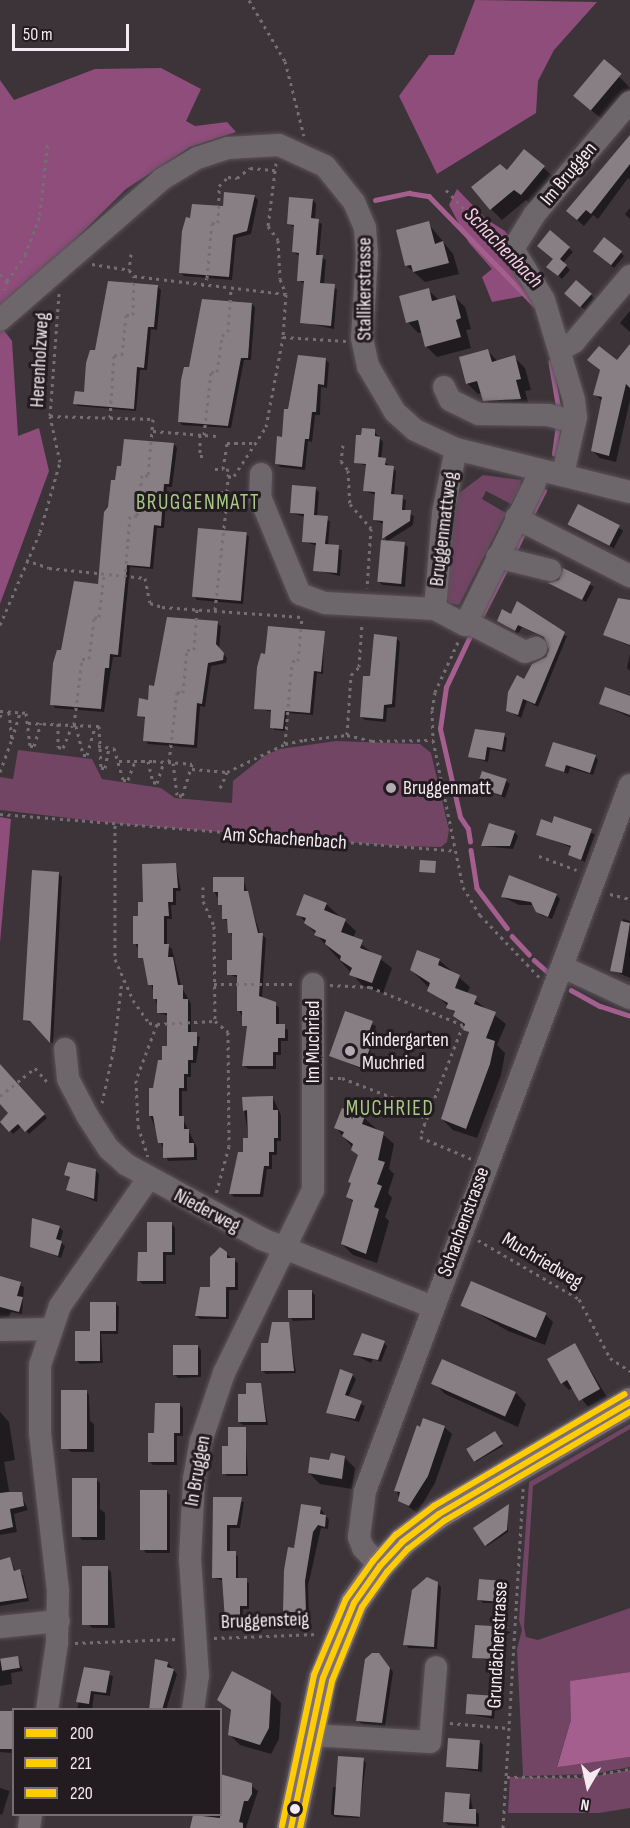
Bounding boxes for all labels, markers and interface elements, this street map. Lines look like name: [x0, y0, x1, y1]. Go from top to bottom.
scale bar: [15, 12, 132, 50]
text: 50 m: [23, 24, 53, 45]
street label: Im Bruggen: [536, 137, 602, 211]
water label: Schachenbach: [458, 202, 548, 294]
street label: Stallikerstrasse: [353, 237, 377, 341]
street label: Herenholzweg: [26, 312, 54, 408]
street label: Bruggenmattweg: [425, 470, 463, 588]
district label: BRUGGENMATT: [136, 490, 260, 516]
place label: Bruggenmatt: [403, 776, 491, 800]
marker: Bruggenmatt: [384, 781, 398, 795]
street label: Am Schachenbach: [223, 823, 347, 855]
street label: Im Muchried: [301, 1001, 325, 1083]
place label: Kindergarten Muchried: [362, 1028, 449, 1075]
marker: Kindergarten Muchried: [343, 1044, 357, 1058]
district label: MUCHRIED: [346, 1096, 434, 1122]
street label: Schachenstrasse: [433, 1164, 495, 1280]
street label: Niederweg: [170, 1184, 244, 1238]
street label: Muchriedweg: [497, 1228, 587, 1294]
street label: In Bruggen: [180, 1434, 216, 1508]
street label: Grundächerstrasse: [483, 1581, 513, 1709]
street label: Bruggensteig: [220, 1607, 310, 1635]
legend: [12, 1708, 222, 1816]
text: 200: [70, 1723, 93, 1744]
text: 221: [70, 1753, 91, 1774]
north arrow: [558, 1756, 618, 1816]
text: 220: [70, 1783, 93, 1804]
text: N: [579, 1794, 591, 1814]
unlabelled marker: [289, 1803, 301, 1815]

